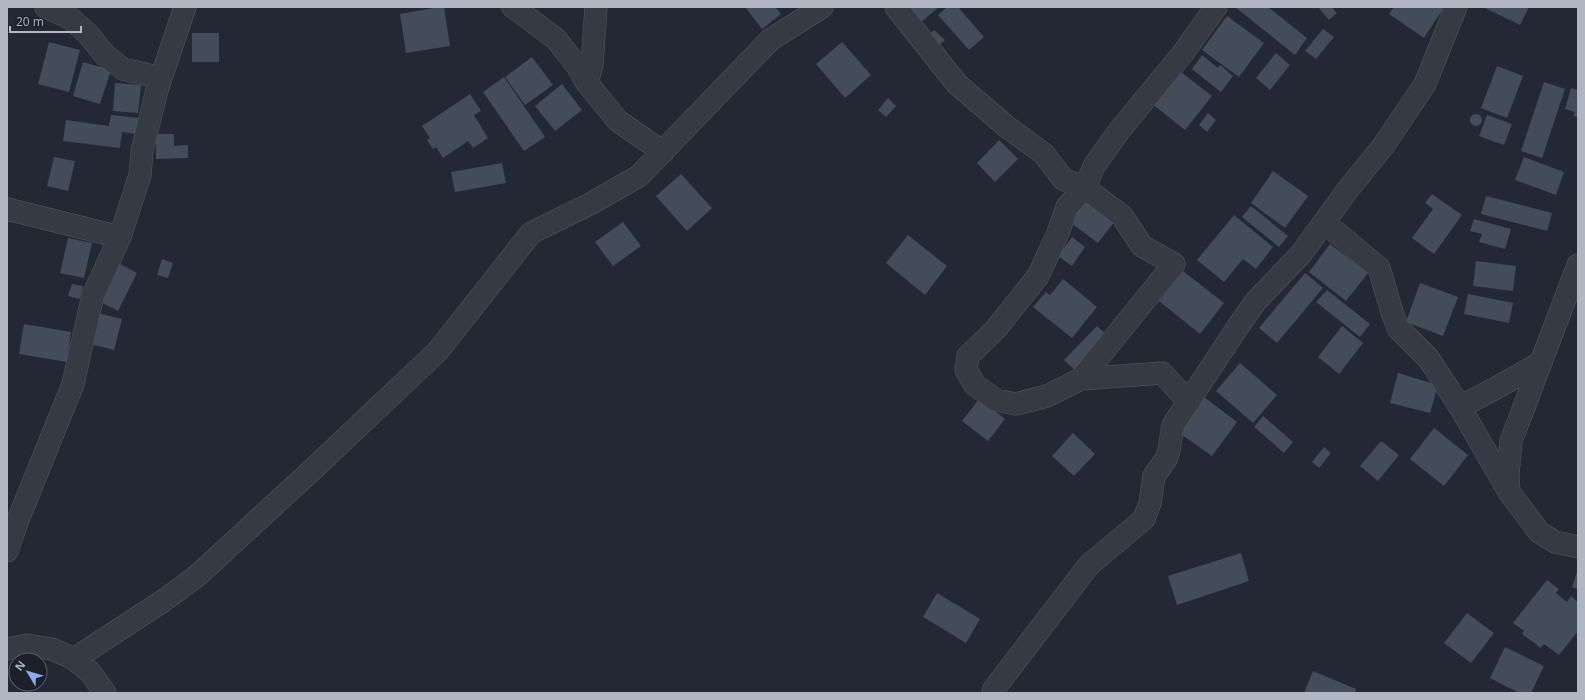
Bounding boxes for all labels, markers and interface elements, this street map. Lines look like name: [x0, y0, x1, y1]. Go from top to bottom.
scale bar: [10, 8, 81, 34]
text: 20 m: [16, 13, 44, 30]
north arrow: [8, 652, 48, 692]
text: N: [11, 657, 28, 674]

